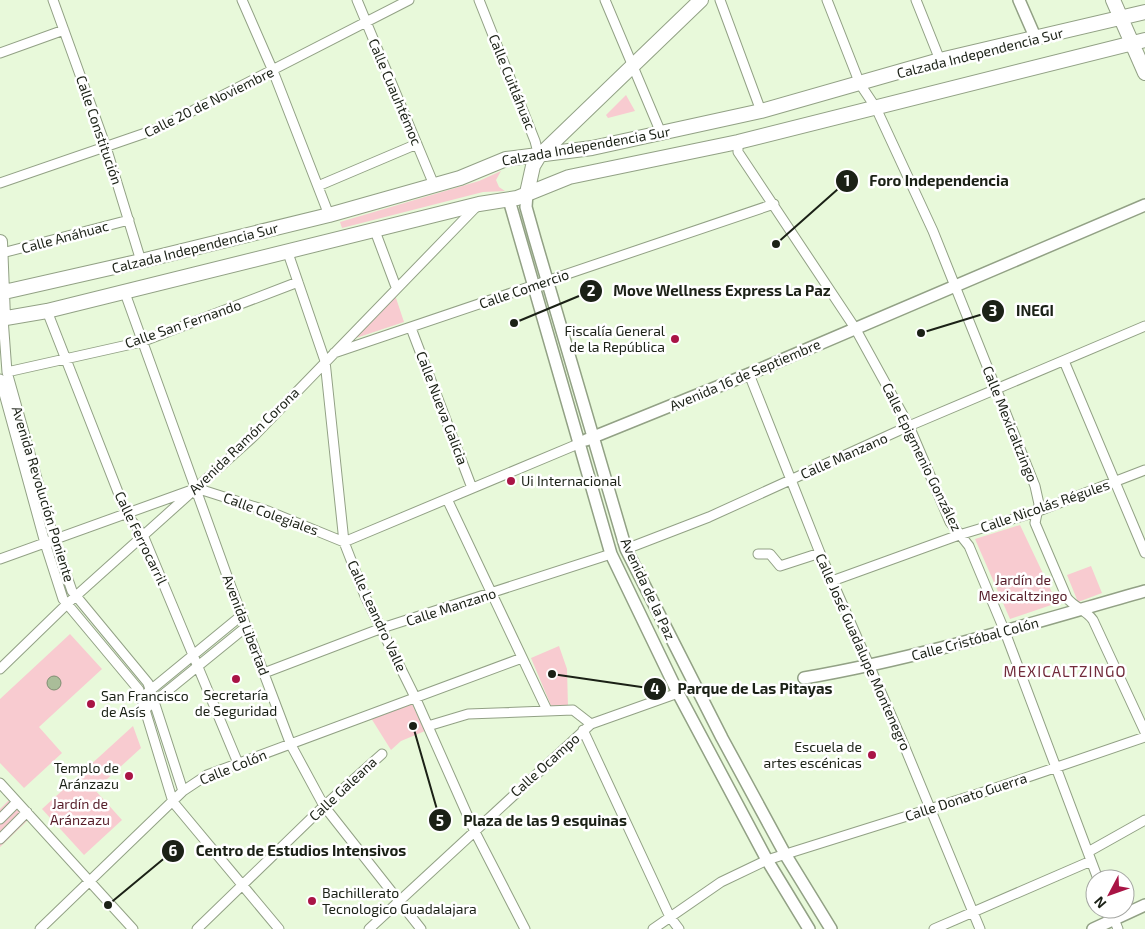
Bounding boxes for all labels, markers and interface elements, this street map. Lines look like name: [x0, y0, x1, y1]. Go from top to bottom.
street label: Calzada Independencia Sur: [895, 24, 1065, 81]
street label: Calle Cuitláhuac: [485, 31, 539, 132]
street label: Calle Cuauhtémoc: [365, 36, 426, 148]
street label: Calle 20 de Noviembre: [141, 63, 276, 140]
street label: Calle Constitución: [73, 73, 126, 187]
street label: Calzada Independencia Sur: [500, 122, 672, 169]
callout: Foro Independencia: [835, 166, 1019, 196]
text: 1: [844, 171, 850, 189]
text: Foro Independencia: [869, 171, 1009, 189]
street label: Calle Anáhuac: [19, 217, 110, 256]
street label: Calzada Independencia Sur: [110, 219, 280, 276]
street label: Calle Comercio: [477, 265, 571, 312]
callout: Move Wellness Express La Paz: [578, 276, 841, 306]
text: 2: [587, 281, 596, 299]
text: Move Wellness Express La Paz: [613, 281, 831, 299]
street label: Calle San Fernando: [122, 296, 243, 351]
callout: INEGI: [981, 296, 1064, 326]
text: 3: [989, 301, 997, 319]
text: INEGI: [1016, 301, 1054, 319]
place label: Fiscalía General de la República: [564, 322, 666, 355]
marker: Fiscalía General de la República: [669, 333, 681, 345]
street label: Avenida 16 de Septiembre: [667, 335, 823, 414]
street label: Calle Nueva Galicia: [413, 349, 472, 467]
street label: Calle Mexicaltzingo: [979, 363, 1042, 484]
street label: Calle Epigmenio González: [879, 380, 966, 534]
street label: Avenida Ramón Corona: [185, 384, 302, 498]
street label: Avenida Revolución Poniente: [9, 404, 78, 584]
street label: Calle Manzano: [798, 429, 890, 482]
place label: Ui Internacional: [521, 472, 622, 489]
marker: Ui Internacional: [505, 475, 517, 487]
street label: Calle Nicolás Régules: [978, 475, 1112, 536]
street label: Calle Ferrocarril: [111, 488, 172, 588]
street label: Calle Colegiales: [221, 488, 321, 539]
street label: Avenida de la Paz: [617, 535, 679, 642]
street label: Calle José Guadalupe Montenegro: [812, 551, 915, 753]
street label: Calle Leandro Valle: [344, 557, 411, 674]
park label: Jardín de Mexicaltzingo: [978, 571, 1068, 604]
street label: Avenida Libertad: [219, 572, 273, 678]
street label: Calle Manzano: [404, 584, 498, 629]
street label: Calle Cristóbal Colón: [909, 613, 1040, 664]
district label: MEXICALTZINGO: [1004, 662, 1126, 680]
marker: Secretaría de Seguridad: [230, 673, 242, 685]
callout: Parque de Las Pitayas: [643, 674, 843, 704]
text: 4: [650, 679, 660, 697]
text: Parque de Las Pitayas: [678, 679, 833, 698]
place label: Secretaría de Seguridad: [195, 686, 277, 719]
place label: San Francisco de Asís: [101, 687, 189, 720]
marker: San Francisco de Asís: [85, 698, 97, 710]
street label: Calle Ocampo: [507, 729, 583, 800]
place label: Escuela de artes escénicas: [763, 738, 862, 771]
street label: Calle Colón: [197, 745, 269, 788]
marker: Escuela de artes escénicas: [866, 749, 878, 761]
street label: Calle Galeana: [305, 753, 380, 824]
place label: Templo de Aránzazu: [54, 759, 119, 792]
street label: Calle Donato Guerra: [903, 769, 1029, 824]
marker: Templo de Aránzazu: [123, 770, 135, 782]
park label: Jardín de Aránzazu: [50, 795, 110, 828]
callout: Plaza de las 9 esquinas: [428, 805, 636, 835]
text: 5: [436, 811, 444, 829]
text: Plaza de las 9 esquinas: [463, 811, 627, 829]
callout: Centro de Estudios Intensivos: [160, 836, 416, 866]
text: 6: [169, 841, 178, 859]
text: Centro de Estudios Intensivos: [196, 841, 406, 859]
north arrow: [1085, 869, 1135, 919]
place label: Bachillerato Tecnologico Guadalajara: [322, 884, 477, 917]
text: N: [1090, 893, 1110, 912]
marker: Bachillerato Tecnologico Guadalajara: [306, 895, 318, 907]

